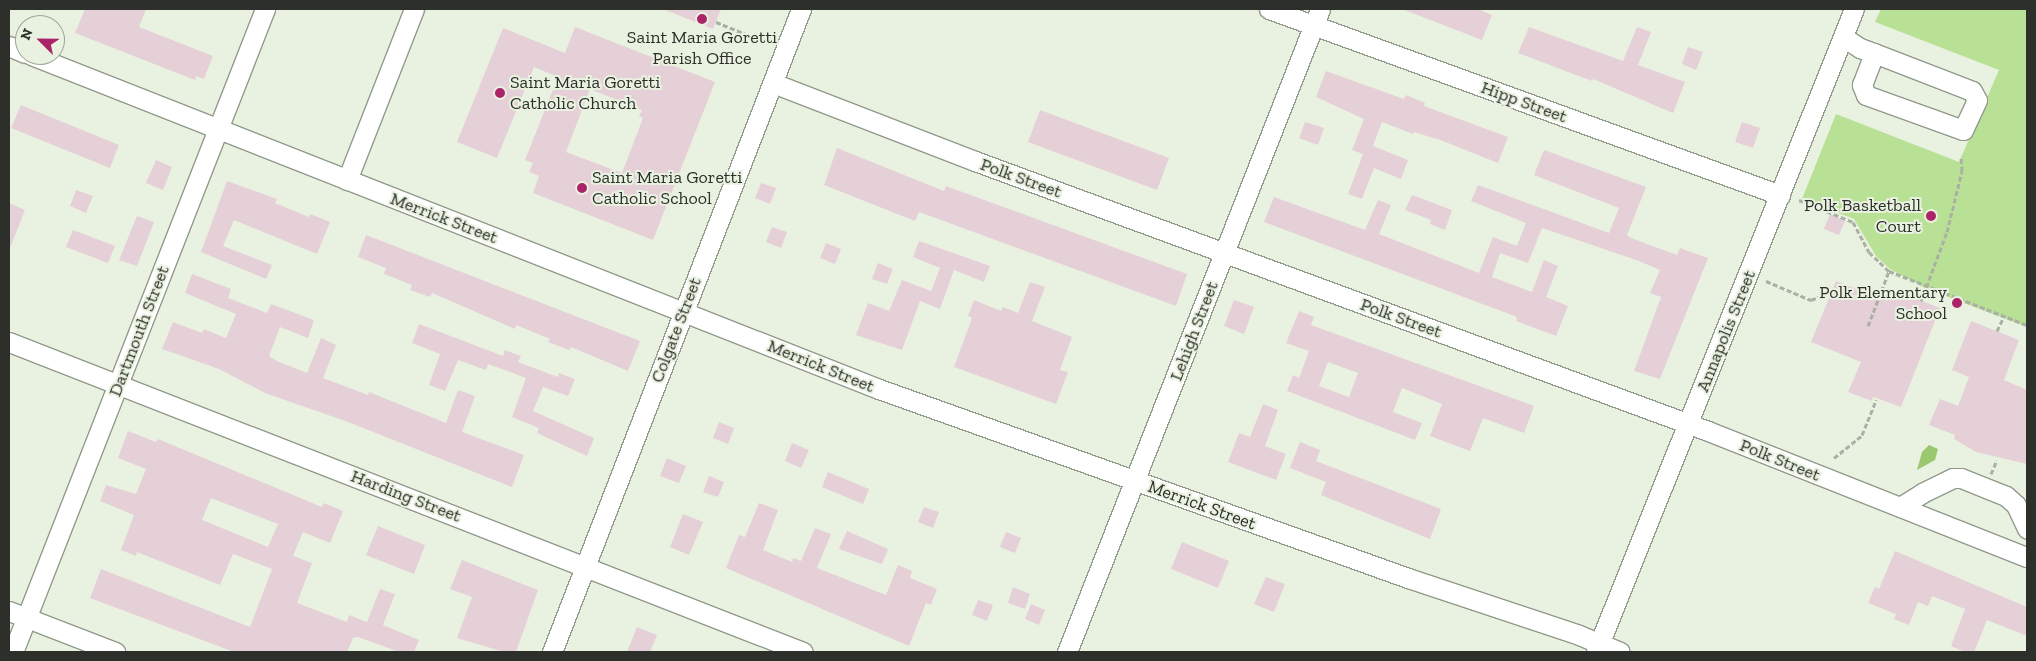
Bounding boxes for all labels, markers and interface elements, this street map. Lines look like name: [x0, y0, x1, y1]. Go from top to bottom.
marker: Saint Maria Goretti Parish Office: [696, 13, 708, 25]
north arrow: [15, 15, 65, 65]
text: N: [17, 26, 37, 43]
place label: Saint Maria Goretti Parish Office: [627, 27, 777, 70]
place label: Saint Maria Goretti Catholic Church: [510, 72, 660, 115]
street label: Hipp Street: [1478, 76, 1570, 128]
marker: Saint Maria Goretti Catholic Church: [494, 87, 506, 99]
street label: Polk Street: [977, 153, 1065, 203]
place label: Saint Maria Goretti Catholic School: [592, 167, 742, 210]
marker: Saint Maria Goretti Catholic School: [576, 182, 588, 194]
street label: Merrick Street: [387, 188, 501, 248]
place label: Polk Basketball Court: [1804, 195, 1921, 238]
marker: Polk Basketball Court: [1925, 210, 1937, 222]
street label: Dartmouth Street: [104, 262, 174, 400]
street label: Annapolis Street: [1692, 267, 1760, 395]
street label: Colgate Street: [646, 274, 706, 386]
street label: Lehigh Street: [1165, 278, 1223, 384]
place label: Polk Elementary School: [1819, 282, 1947, 324]
street label: Polk Street: [1357, 293, 1445, 343]
marker: Polk Elementary School: [1951, 297, 1963, 309]
street label: Merrick Street: [764, 335, 878, 397]
street label: Polk Street: [1737, 434, 1823, 486]
street label: Harding Street: [348, 465, 464, 527]
street label: Merrick Street: [1145, 475, 1259, 535]

